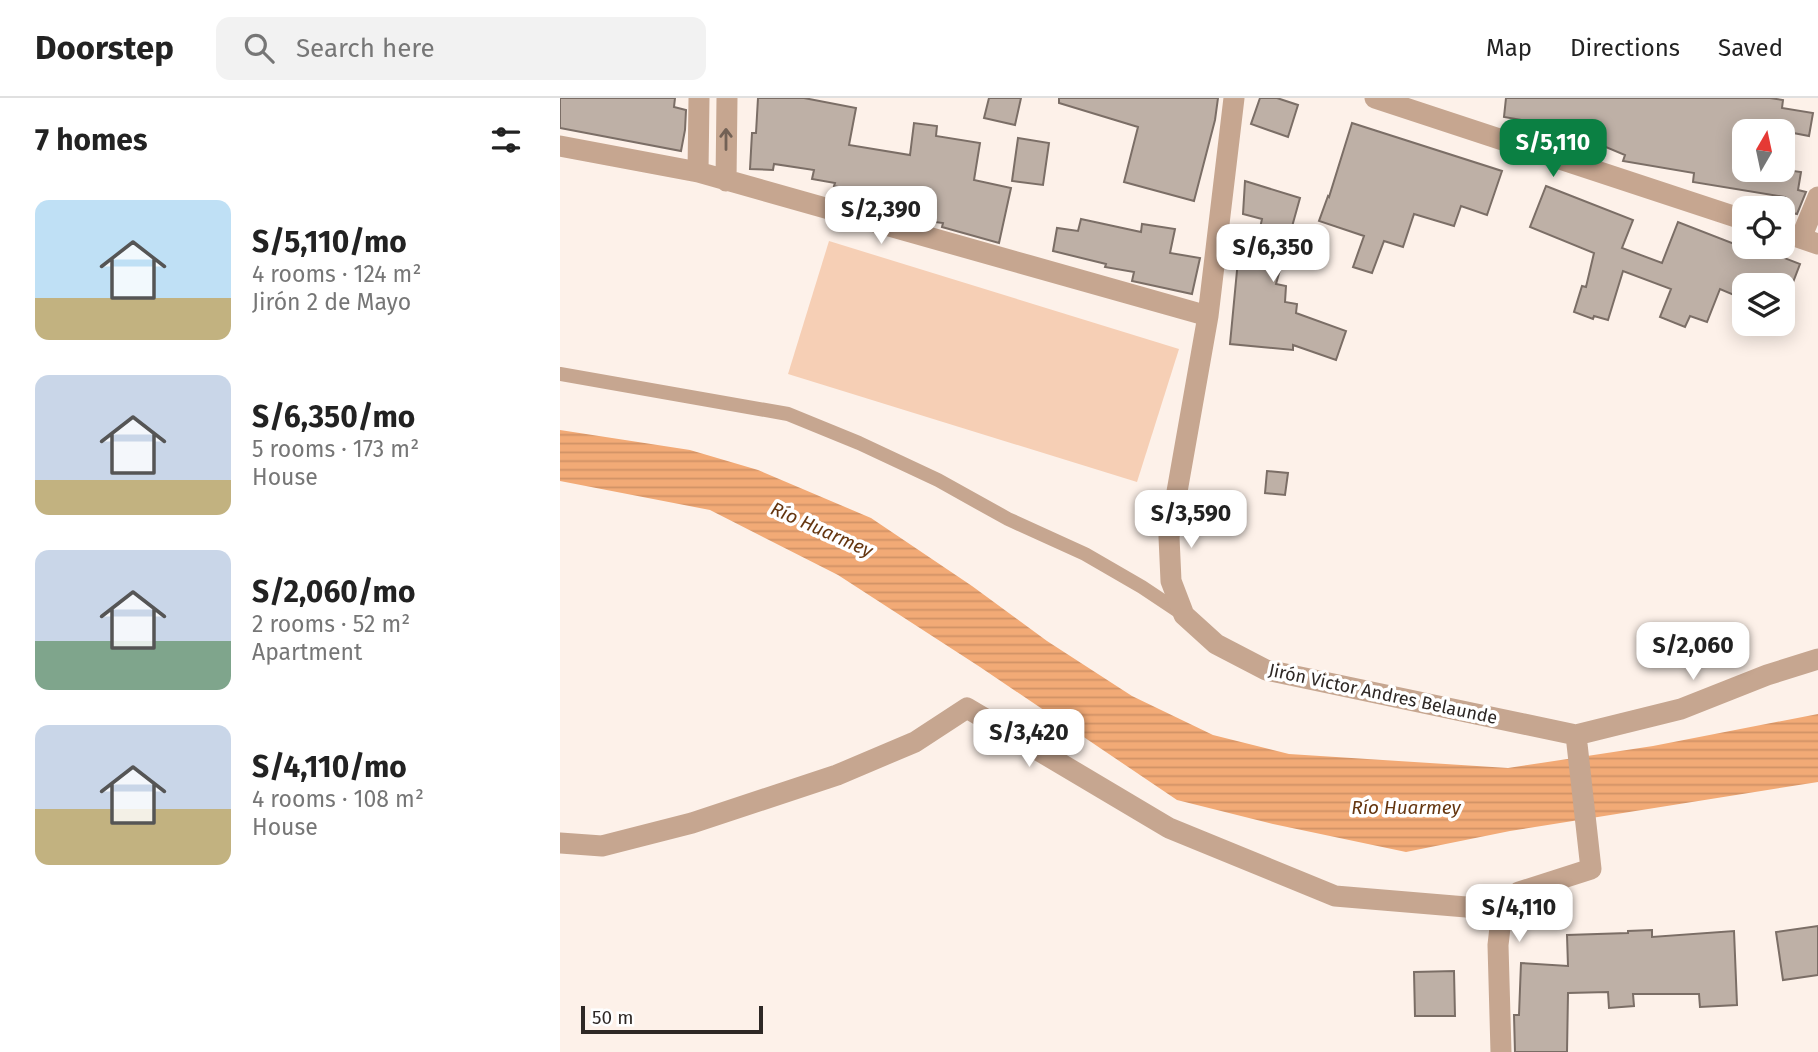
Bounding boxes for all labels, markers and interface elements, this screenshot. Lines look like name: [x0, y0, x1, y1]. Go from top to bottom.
search box: [216, 17, 706, 80]
text: Doorstep: [35, 28, 174, 68]
icon: search: [240, 29, 278, 67]
text: Search here: [296, 33, 435, 64]
text: Map: [1486, 34, 1532, 62]
text: Directions: [1570, 34, 1680, 62]
text: Saved: [1718, 34, 1783, 62]
north arrow: [1732, 119, 1796, 182]
map controls: [1732, 119, 1795, 336]
pin: S/5,110: [1488, 120, 1618, 179]
icon: filters: [487, 121, 525, 159]
text: 7 homes: [35, 122, 147, 158]
one-way arrow: [720, 128, 733, 151]
text: S/5,110: [1516, 128, 1590, 156]
pin: S/2,390: [816, 186, 946, 246]
text: S/2,390: [841, 195, 921, 223]
button: locate: [1732, 196, 1795, 259]
text: S/5,110/mo: [252, 224, 407, 260]
pin: S/6,350: [1208, 225, 1338, 284]
icon: home: [91, 228, 175, 312]
text: S/6,350: [1232, 233, 1314, 261]
text: 4 rooms · 124 m²: [252, 260, 421, 288]
button: layers: [1732, 273, 1795, 336]
text: Jirón 2 de Mayo: [252, 288, 411, 316]
text: S/6,350/mo: [252, 399, 415, 435]
icon: home: [91, 403, 175, 487]
text: 5 rooms · 173 m²: [252, 435, 419, 463]
text: House: [252, 463, 318, 491]
pin: S/3,590: [1126, 490, 1256, 550]
water label: Río Huarmey: [767, 497, 877, 563]
text: S/3,590: [1151, 499, 1231, 527]
text: S/2,060/mo: [252, 574, 415, 610]
icon: home: [91, 578, 175, 662]
text: 2 rooms · 52 m²: [252, 610, 410, 638]
pin: S/2,060: [1628, 622, 1758, 682]
text: S/2,060: [1652, 631, 1734, 659]
text: Apartment: [252, 638, 362, 666]
street label: Jirón Victor Andres Belaunde: [1267, 659, 1499, 729]
pin: S/3,420: [964, 710, 1094, 769]
text: S/3,420: [989, 718, 1069, 746]
text: S/4,110/mo: [252, 749, 407, 785]
icon: home: [91, 753, 175, 837]
text: 4 rooms · 108 m²: [252, 785, 424, 813]
water label: Río Huarmey: [1351, 796, 1461, 819]
text: House: [252, 813, 318, 841]
pin: S/4,110: [1454, 884, 1584, 944]
text: S/4,110: [1482, 893, 1556, 921]
scale bar: [581, 1003, 763, 1035]
text: 50 m: [592, 1006, 633, 1029]

